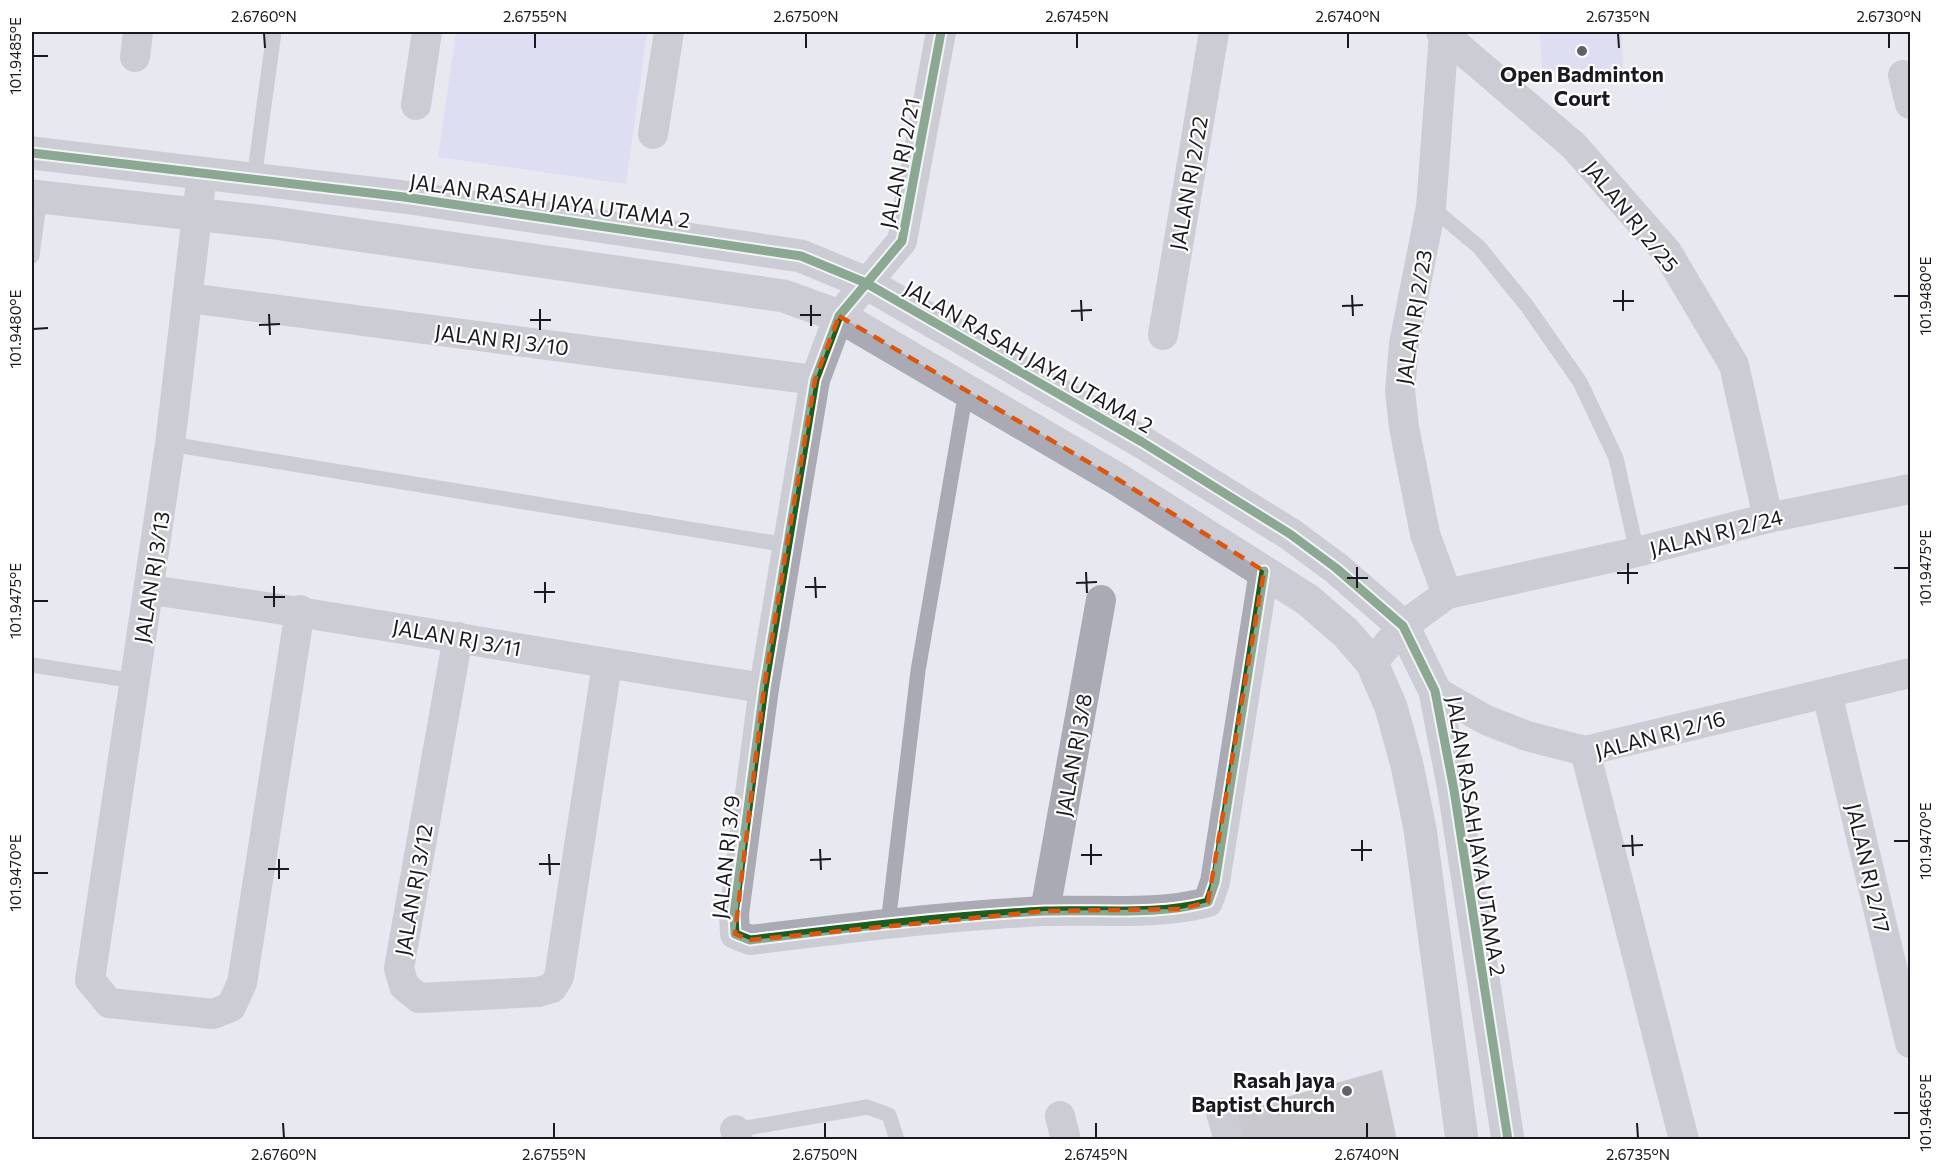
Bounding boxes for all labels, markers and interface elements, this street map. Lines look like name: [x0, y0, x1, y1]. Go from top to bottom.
text: 2.6760°N: [231, 7, 297, 25]
text: 2.6755°N: [503, 7, 567, 25]
text: 2.6750°N: [773, 7, 839, 25]
text: 2.6745°N: [1045, 7, 1109, 25]
text: 2.6740°N: [1316, 7, 1380, 25]
text: 2.6735°N: [1586, 7, 1650, 25]
text: 2.6730°N: [1856, 7, 1922, 25]
text: 101.9485°E: [6, 17, 24, 95]
marker: Open Badminton Court: [1575, 44, 1589, 58]
place label: Open Badminton Court: [1500, 61, 1664, 110]
street label: JALAN RJ 2/21: [874, 95, 924, 231]
street label: JALAN RJ 2/22: [1164, 114, 1212, 252]
street label: JALAN RJ 2/25: [1580, 155, 1684, 277]
street label: JALAN RASAH JAYA UTAMA 2: [408, 168, 692, 232]
street label: JALAN RJ 2/23: [1390, 248, 1436, 386]
text: 101.9480°E: [1916, 256, 1934, 335]
street label: JALAN RASAH JAYA UTAMA 2: [900, 274, 1158, 438]
text: 101.9480°E: [6, 289, 24, 368]
street label: JALAN RJ 3/10: [434, 318, 570, 360]
street label: JALAN RJ 2/24: [1647, 503, 1785, 561]
street label: JALAN RJ 3/13: [128, 509, 174, 645]
text: 101.9475°E: [1916, 530, 1934, 606]
text: 101.9475°E: [6, 563, 24, 639]
street label: JALAN RJ 3/11: [391, 613, 523, 661]
street label: JALAN RJ 3/8: [1050, 692, 1096, 818]
street label: JALAN RASAH JAYA UTAMA 2: [1443, 694, 1511, 978]
street label: JALAN RJ 2/16: [1592, 705, 1728, 763]
street label: JALAN RJ 3/9: [706, 794, 744, 920]
street label: JALAN RJ 2/17: [1842, 801, 1896, 935]
text: 101.9470°E: [1916, 802, 1934, 880]
street label: JALAN RJ 3/12: [389, 822, 437, 958]
text: 101.9470°E: [6, 834, 24, 912]
place label: Rasah Jaya Baptist Church: [1191, 1067, 1335, 1116]
text: 101.9465°E: [1916, 1074, 1934, 1152]
marker: Rasah Jaya Baptist Church: [1340, 1084, 1354, 1098]
text: 2.6760°N: [251, 1145, 317, 1163]
text: 2.6755°N: [522, 1145, 586, 1163]
text: 2.6750°N: [792, 1145, 858, 1163]
text: 2.6745°N: [1064, 1145, 1128, 1163]
text: 2.6740°N: [1335, 1145, 1399, 1163]
text: 2.6735°N: [1606, 1145, 1670, 1163]

